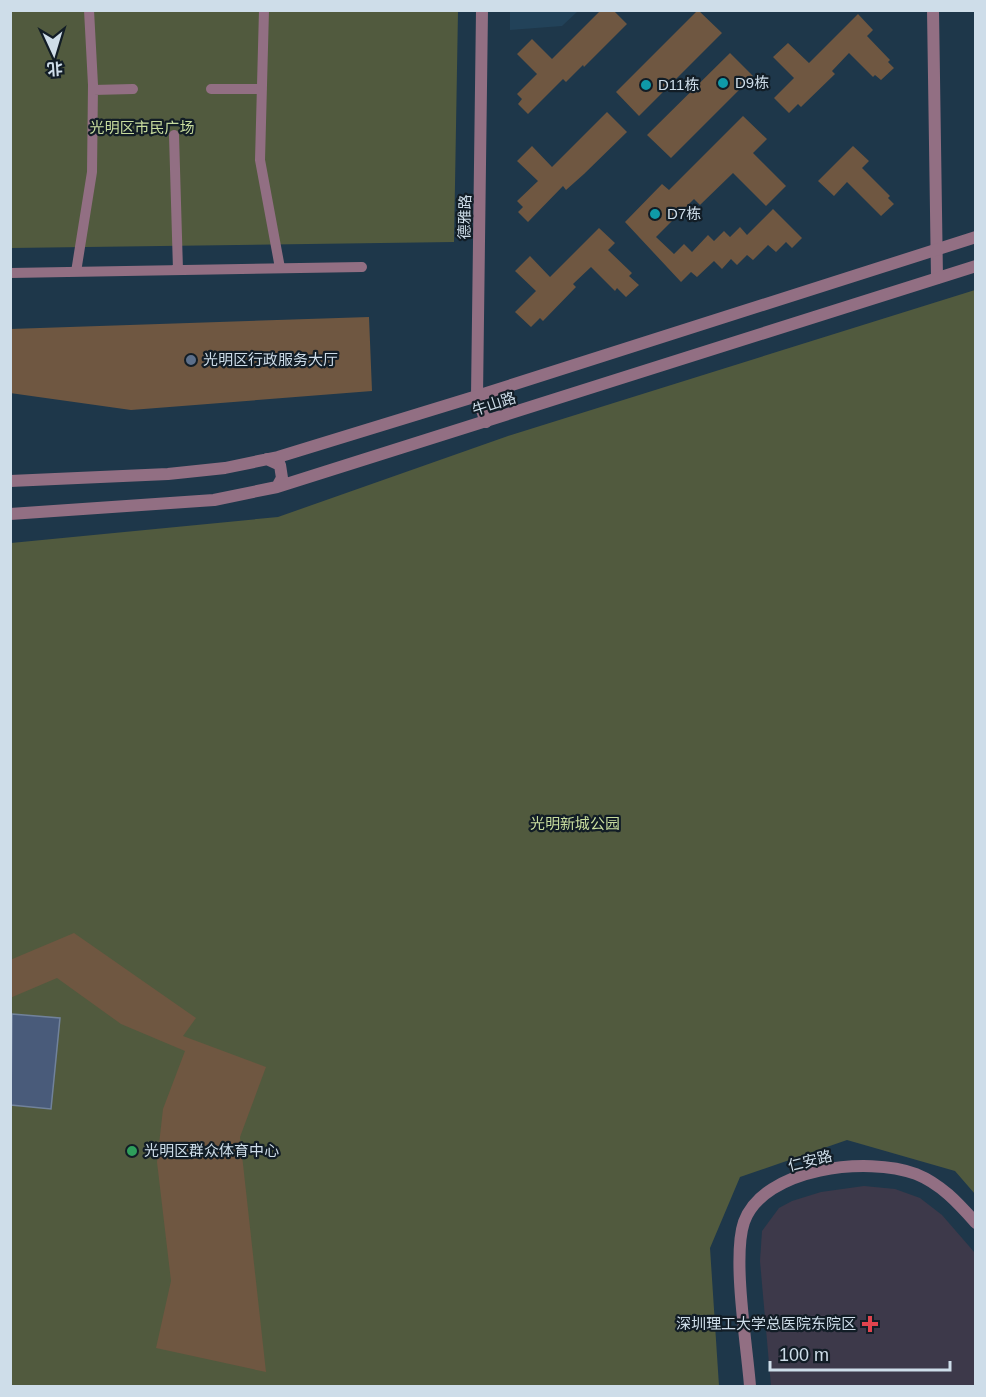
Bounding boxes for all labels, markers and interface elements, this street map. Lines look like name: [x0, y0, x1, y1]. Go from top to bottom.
north arrow: [24, 24, 84, 84]
text: 北: [46, 59, 64, 78]
place label: D9栋: [735, 74, 769, 91]
place label: D11栋: [658, 76, 699, 93]
marker: D9栋: [716, 76, 730, 90]
marker: D11栋: [639, 78, 653, 92]
park label: 光明区市民广场: [89, 119, 195, 136]
street label: 德雅路: [456, 194, 473, 240]
place label: D7栋: [667, 205, 701, 222]
marker: D7栋: [648, 207, 662, 221]
place label: 光明区行政服务大厅: [203, 351, 338, 368]
marker: 光明区行政服务大厅: [184, 353, 198, 367]
street label: 牛山路: [470, 388, 518, 419]
park label: 光明新城公园: [530, 815, 620, 832]
place label: 光明区群众体育中心: [144, 1142, 279, 1159]
marker: 光明区群众体育中心: [125, 1144, 139, 1158]
street label: 仁安路: [786, 1147, 834, 1174]
place label: 深圳理工大学总医院东院区: [676, 1315, 856, 1332]
marker: 深圳理工大学总医院东院区: [861, 1315, 879, 1333]
scale bar: [770, 1334, 950, 1372]
text: 100 m: [779, 1345, 829, 1365]

